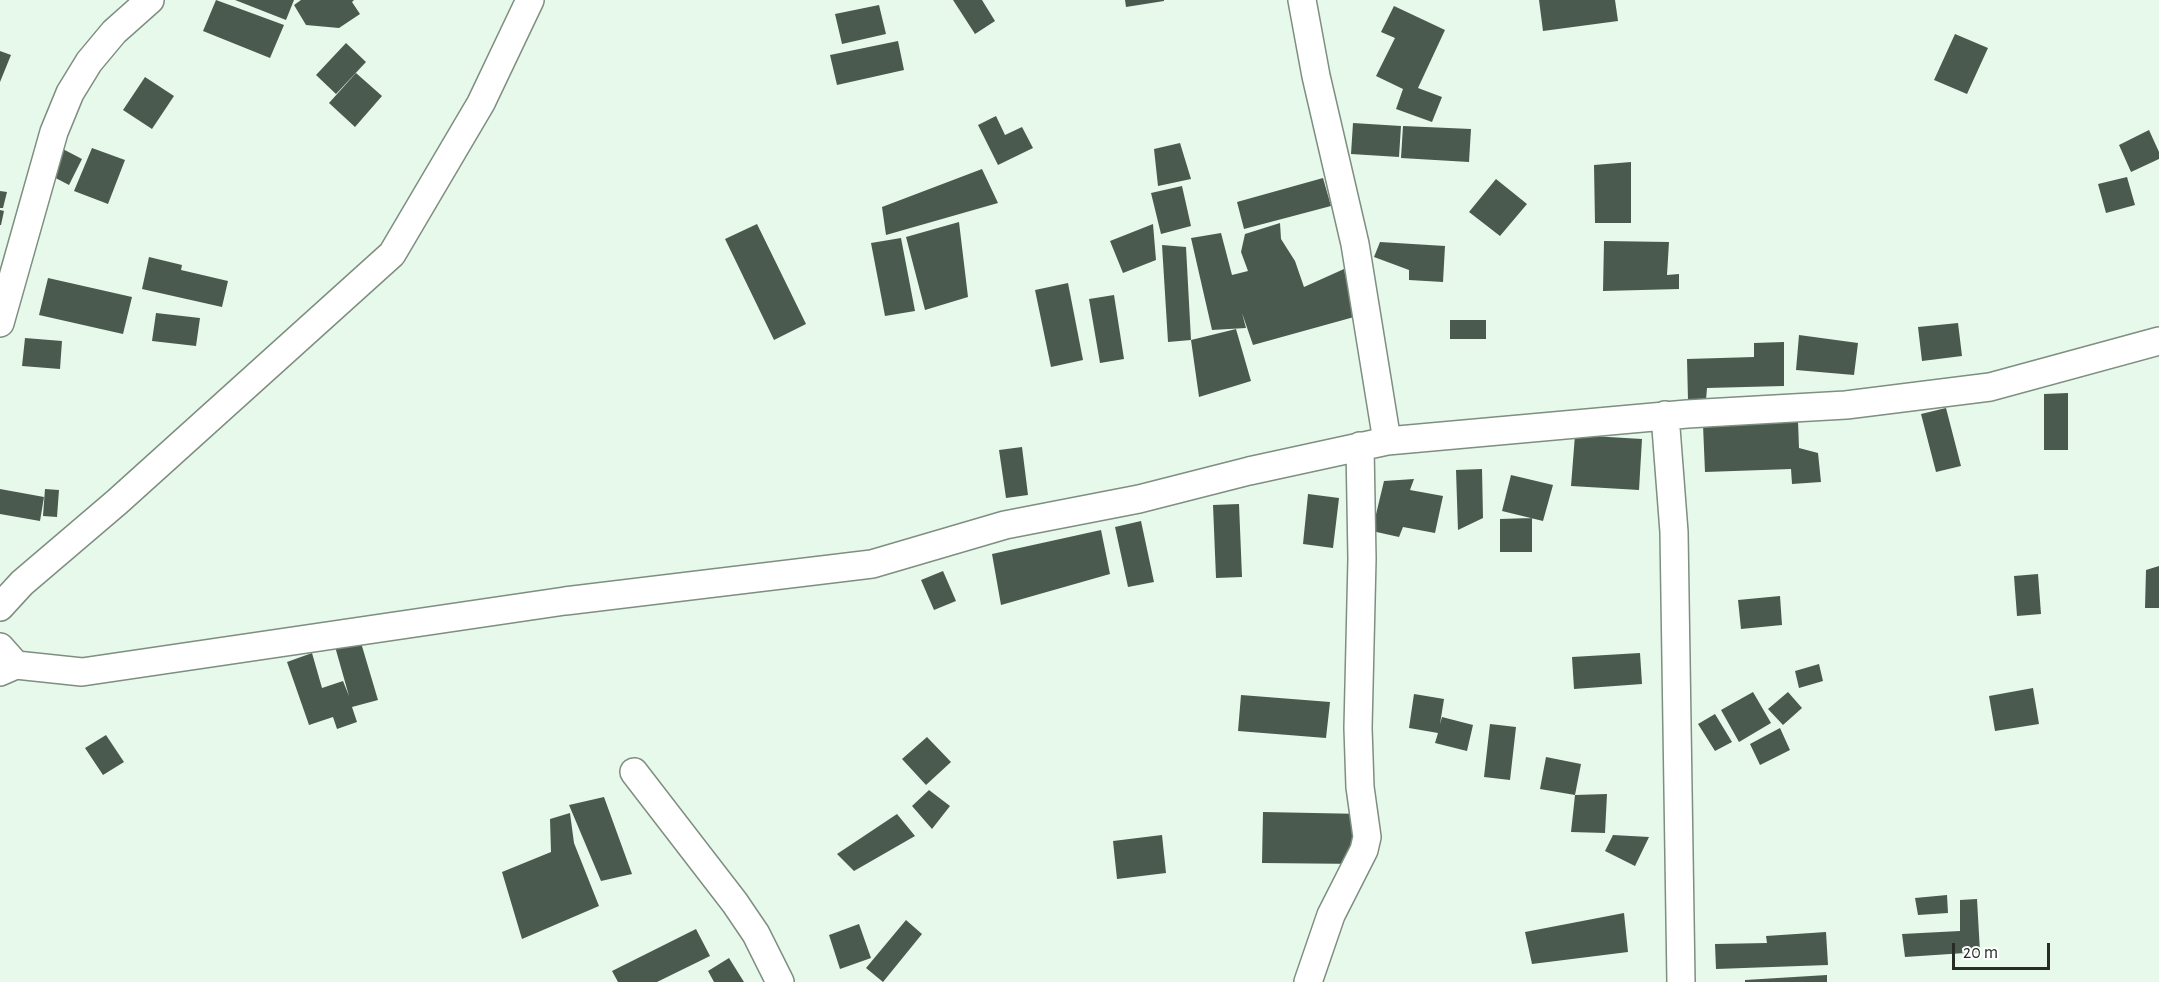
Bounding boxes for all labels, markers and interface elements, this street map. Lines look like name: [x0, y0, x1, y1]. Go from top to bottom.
scale bar: [1955, 931, 2052, 969]
text: 20 m: [1963, 944, 1998, 962]

